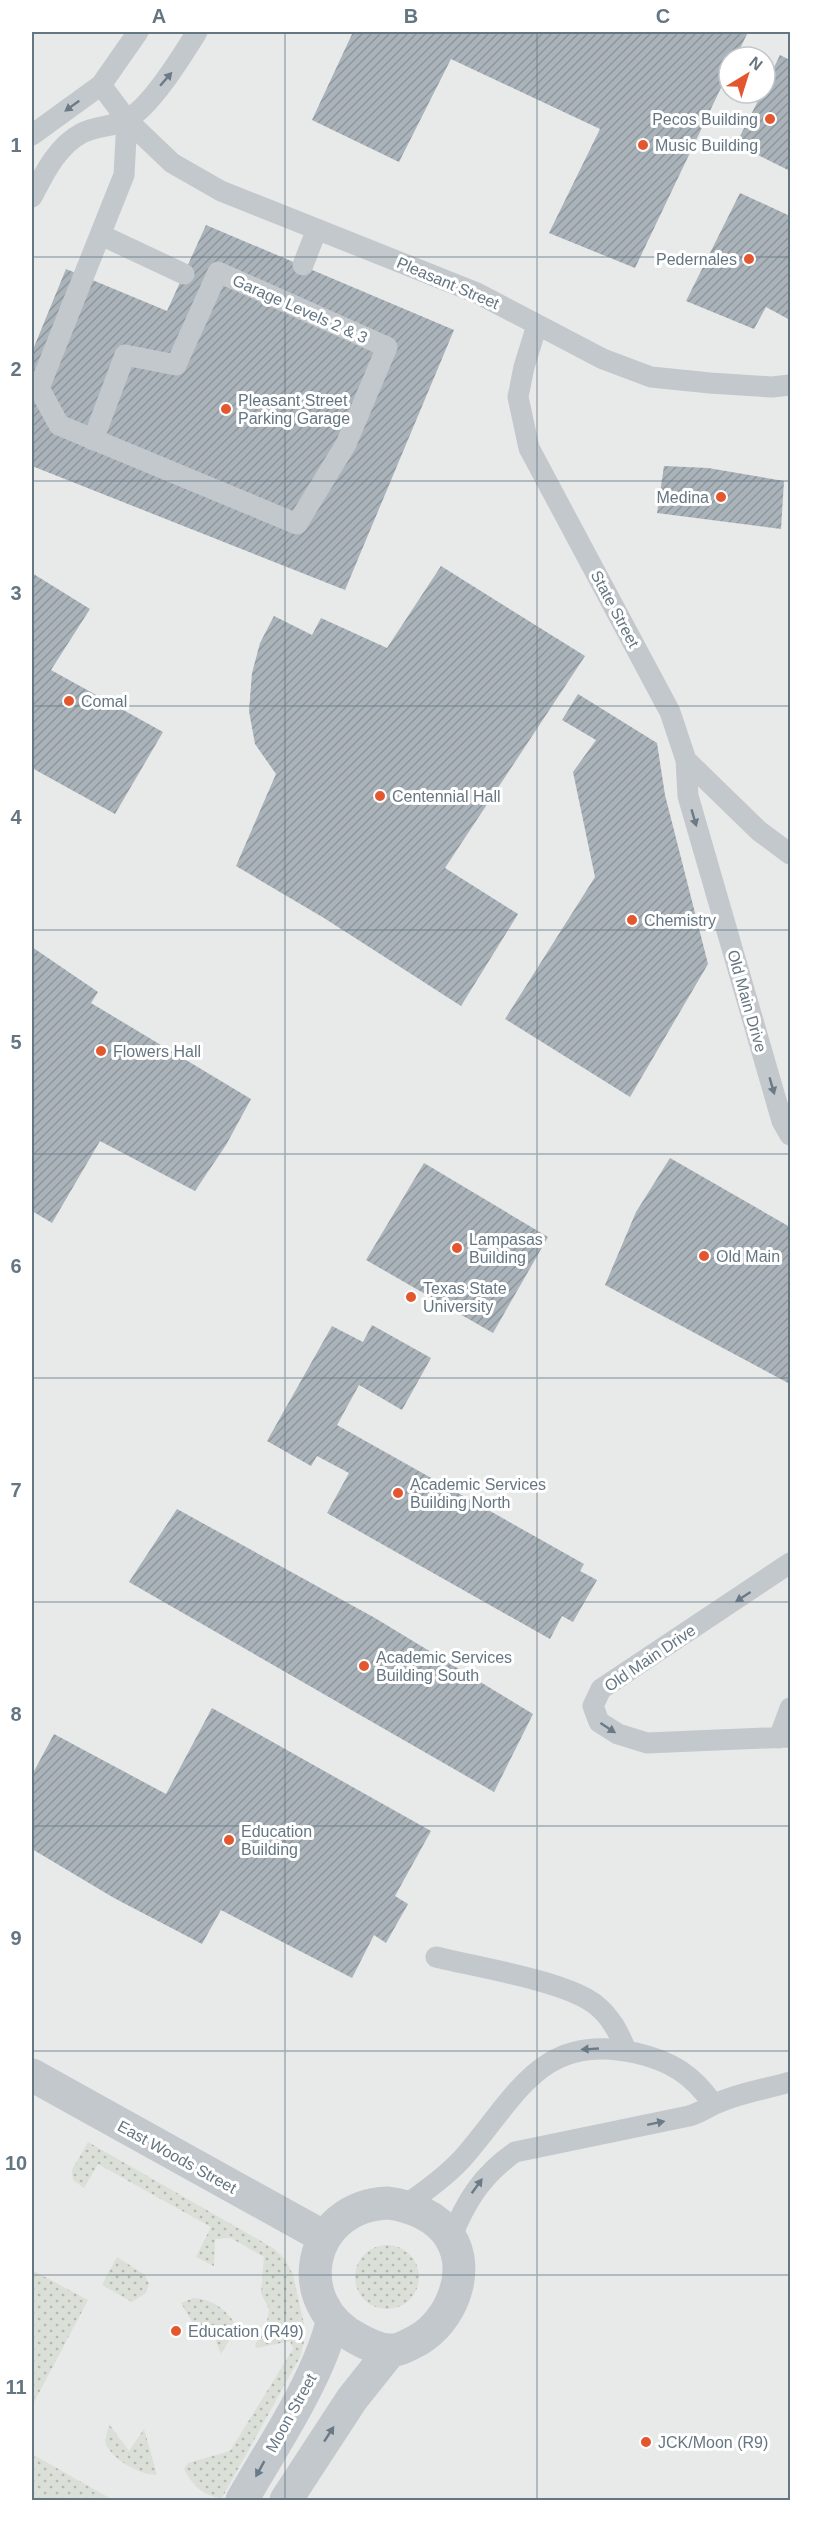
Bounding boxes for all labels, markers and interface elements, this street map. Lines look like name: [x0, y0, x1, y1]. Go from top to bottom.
text: A: [152, 5, 166, 27]
text: B: [404, 5, 418, 27]
text: C: [656, 5, 670, 27]
north arrow: [717, 45, 777, 105]
text: N: [746, 53, 766, 74]
one-way arrow: [159, 72, 172, 87]
one-way arrow: [65, 100, 81, 112]
place label: Pecos Building: [652, 111, 758, 128]
marker: Pecos Building: [763, 112, 777, 126]
text: 1: [10, 134, 22, 156]
place label: Music Building: [655, 137, 758, 154]
marker: Music Building: [636, 138, 650, 152]
place label: Pedernales: [656, 251, 737, 268]
marker: Pedernales: [742, 252, 756, 266]
street label: Pleasant Street: [394, 254, 502, 312]
street label: Garage Levels 2 & 3: [230, 272, 370, 346]
text: 2: [10, 358, 22, 380]
place label: Pleasant Street Parking Garage: [238, 392, 350, 427]
marker: Pleasant Street Parking Garage: [219, 402, 233, 416]
place label: Medina: [657, 489, 709, 506]
marker: Medina: [714, 490, 728, 504]
street label: State Street: [588, 568, 643, 651]
text: 3: [10, 582, 22, 604]
place label: Comal: [81, 693, 127, 710]
marker: Comal: [62, 694, 76, 708]
place label: Centennial Hall: [392, 788, 501, 805]
marker: Centennial Hall: [373, 789, 387, 803]
text: 4: [10, 806, 22, 828]
one-way arrow: [690, 809, 699, 827]
place label: Chemistry: [644, 912, 716, 929]
marker: Chemistry: [625, 913, 639, 927]
street label: Old Main Drive: [724, 948, 770, 1054]
text: 5: [10, 1031, 22, 1053]
place label: Flowers Hall: [113, 1043, 201, 1060]
marker: Flowers Hall: [94, 1044, 108, 1058]
one-way arrow: [768, 1077, 777, 1095]
place label: Lampasas Building: [469, 1231, 543, 1266]
marker: Lampasas Building: [450, 1241, 464, 1255]
place label: Old Main: [716, 1248, 780, 1265]
marker: Old Main: [697, 1249, 711, 1263]
text: 6: [10, 1255, 22, 1277]
place label: Texas State University: [423, 1280, 507, 1315]
marker: Texas State University: [404, 1290, 418, 1304]
place label: Academic Services Building North: [410, 1476, 546, 1511]
text: 7: [10, 1479, 22, 1501]
marker: Academic Services Building North: [391, 1486, 405, 1500]
one-way arrow: [735, 1591, 751, 1602]
street label: Old Main Drive: [601, 1621, 699, 1695]
place label: Academic Services Building South: [376, 1649, 512, 1684]
marker: Academic Services Building South: [357, 1659, 371, 1673]
text: 8: [10, 1703, 22, 1725]
one-way arrow: [600, 1722, 616, 1733]
place label: Education Building: [241, 1823, 312, 1858]
marker: Education Building: [222, 1833, 236, 1847]
text: 9: [10, 1927, 22, 1949]
one-way arrow: [581, 2045, 600, 2054]
street label: East Woods Street: [115, 2117, 240, 2197]
one-way arrow: [647, 2118, 666, 2127]
text: 10: [5, 2152, 27, 2174]
one-way arrow: [471, 2178, 483, 2193]
place label: Education (R49): [188, 2323, 304, 2340]
marker: Education (R49): [169, 2324, 183, 2338]
street label: Moon Street: [262, 2370, 320, 2455]
text: 11: [5, 2376, 27, 2398]
one-way arrow: [323, 2425, 334, 2442]
place label: JCK/Moon (R9): [658, 2434, 768, 2451]
marker: JCK/Moon (R9): [639, 2435, 653, 2449]
one-way arrow: [255, 2460, 265, 2477]

